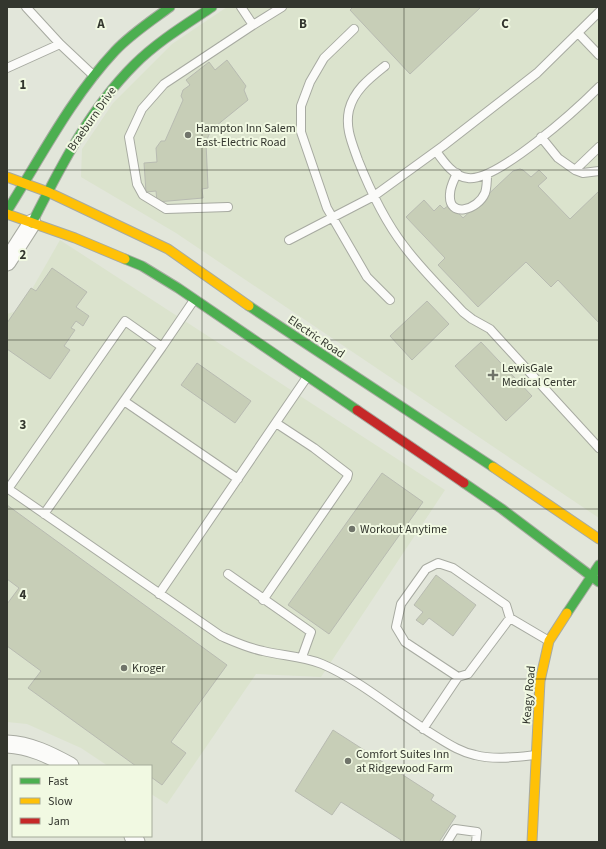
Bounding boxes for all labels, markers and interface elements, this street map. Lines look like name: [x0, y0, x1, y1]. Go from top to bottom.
text: A: [96, 15, 105, 33]
text: B: [299, 15, 307, 33]
text: C: [501, 15, 509, 33]
text: 1: [20, 76, 27, 94]
street label: Braeburn Drive: [63, 83, 121, 155]
place label: Hampton Inn Salem East-Electric Road: [196, 120, 296, 151]
marker: Hampton Inn Salem East-Electric Road: [183, 130, 193, 140]
text: 2: [20, 246, 27, 264]
street label: Electric Road: [284, 312, 348, 362]
place label: LewisGale Medical Center: [502, 360, 577, 391]
marker: LewisGale Medical Center: [487, 369, 499, 381]
text: 3: [20, 416, 27, 434]
place label: Workout Anytime: [360, 521, 447, 538]
marker: Workout Anytime: [347, 524, 357, 534]
text: 4: [20, 586, 27, 604]
place label: Kroger: [132, 660, 166, 677]
marker: Kroger: [119, 663, 129, 673]
street label: Keagy Road: [518, 665, 540, 725]
place label: Comfort Suites Inn at Ridgewood Farm: [356, 746, 453, 777]
marker: Comfort Suites Inn at Ridgewood Farm: [343, 756, 353, 766]
legend: [12, 765, 152, 837]
text: Fast: [48, 773, 68, 790]
text: Slow: [48, 793, 73, 810]
text: Jam: [48, 813, 70, 830]

